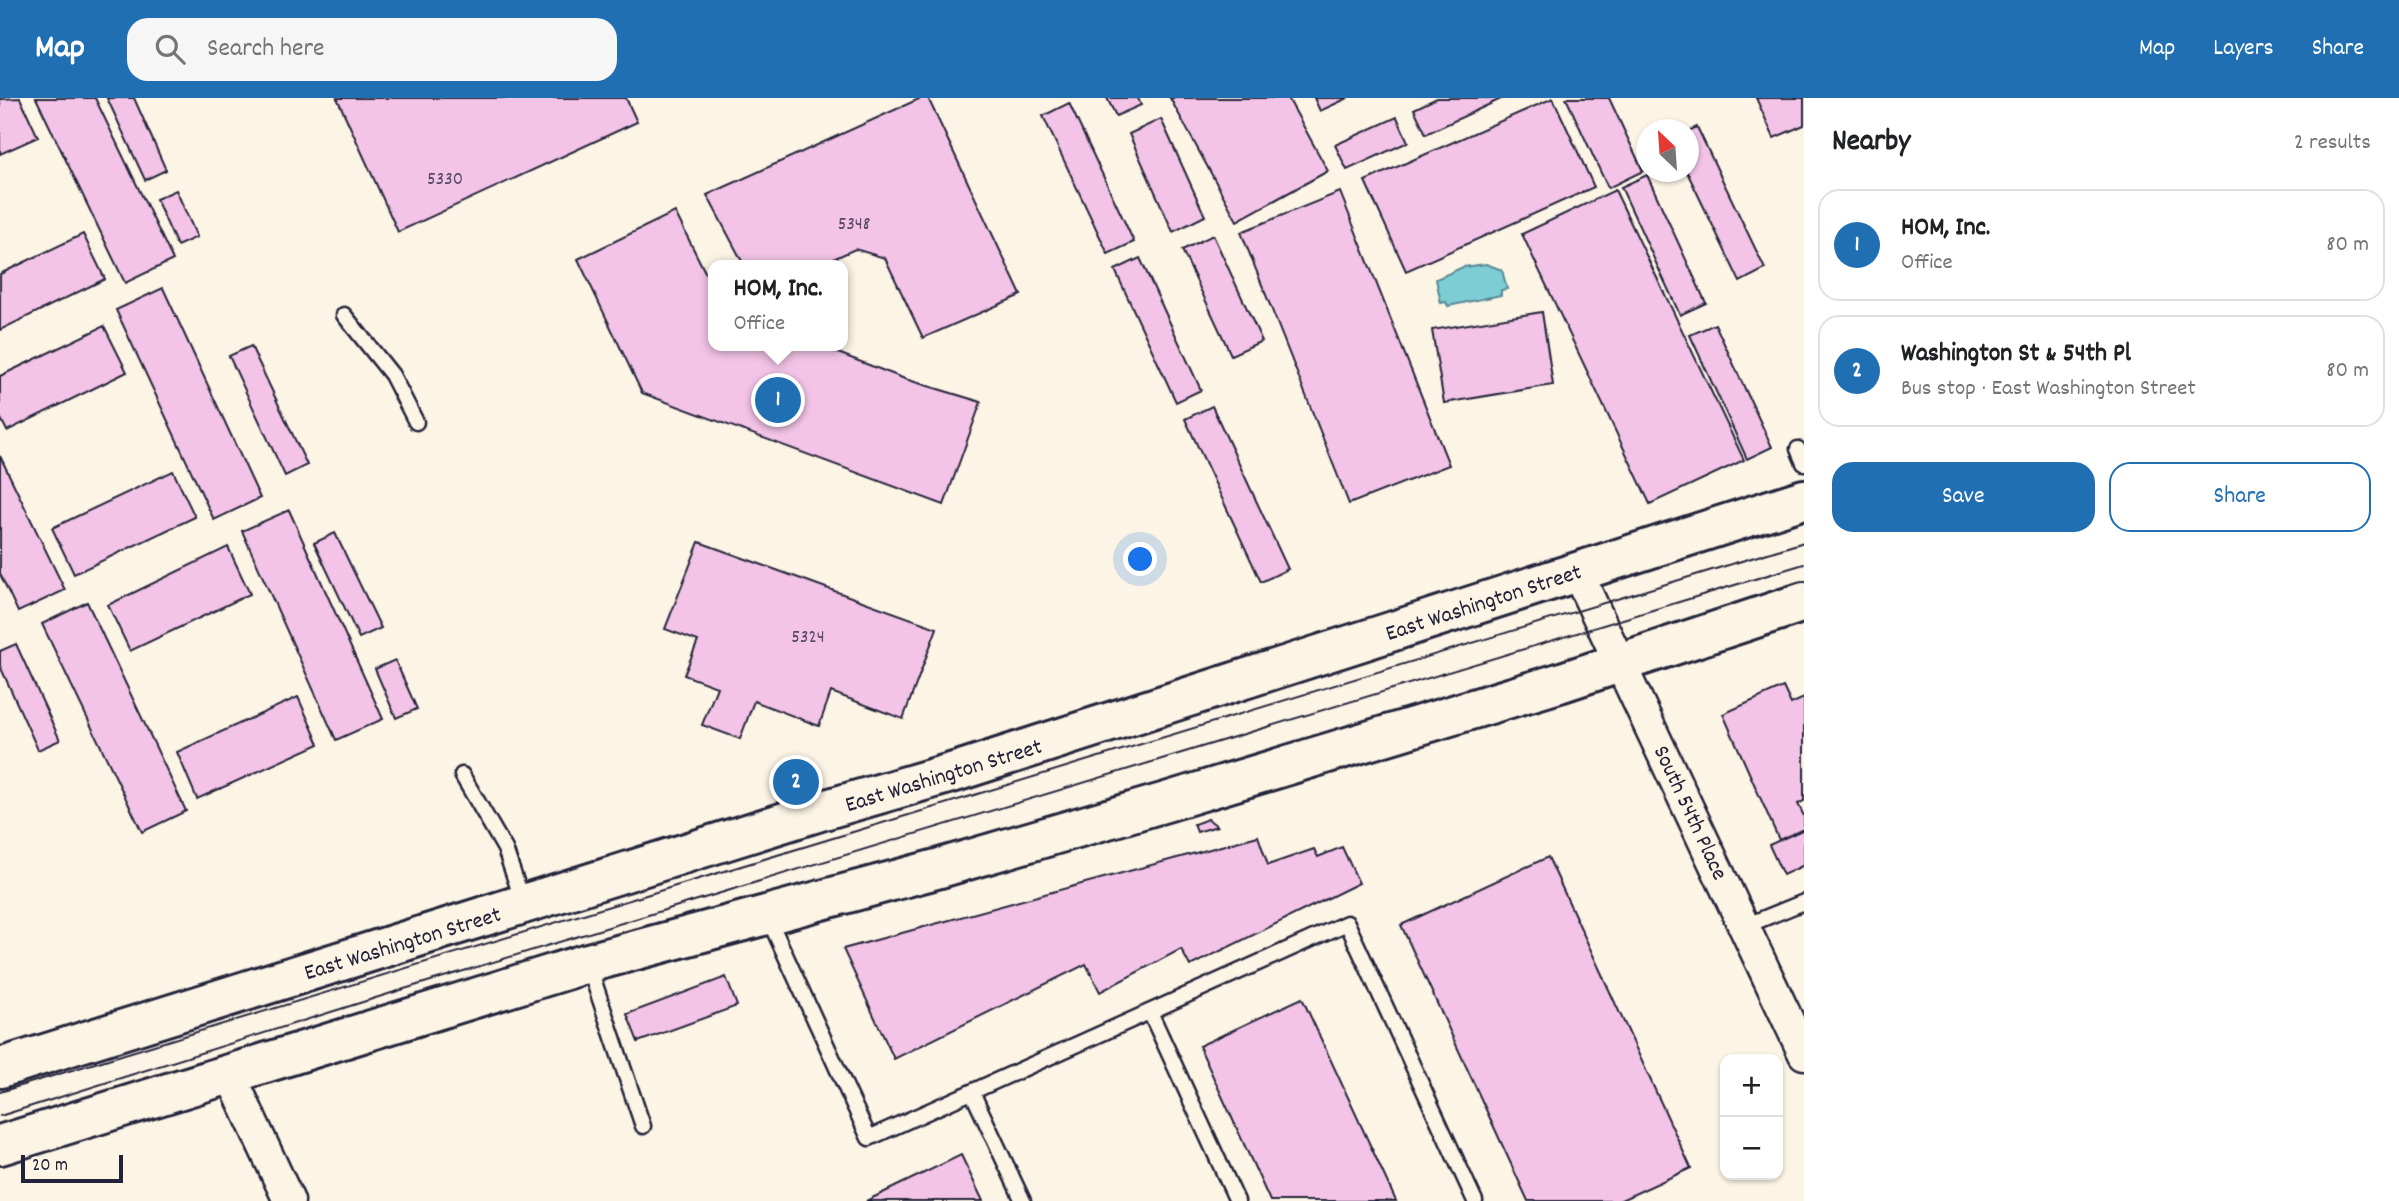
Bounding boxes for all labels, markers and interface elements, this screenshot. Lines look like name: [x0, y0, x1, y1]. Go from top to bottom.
search box: [127, 18, 617, 81]
text: Map: [35, 26, 85, 73]
icon: search: [151, 30, 189, 68]
text: Search here: [207, 31, 325, 68]
text: Map: [2139, 32, 2175, 66]
text: Layers: [2213, 32, 2274, 66]
text: Share: [2312, 32, 2364, 66]
north arrow: [1636, 119, 1699, 182]
text: Nearby: [1832, 122, 1910, 165]
text: 2 results: [2294, 127, 2371, 160]
house number: 5330: [427, 167, 463, 194]
text: HOM, Inc.: [1901, 210, 1990, 247]
house number: 5348: [838, 212, 870, 239]
text: 1: [1854, 229, 1860, 262]
text: 80 m: [2326, 229, 2369, 262]
text: Office: [1901, 247, 1953, 280]
popup: [708, 260, 848, 351]
text: HOM, Inc.: [733, 271, 823, 308]
text: Office: [733, 308, 785, 341]
text: Washington St & 54th Pl: [1901, 336, 2131, 373]
text: 2: [1852, 355, 1862, 388]
text: 80 m: [2326, 355, 2369, 388]
text: Bus stop · East Washington Street: [1901, 373, 2196, 406]
pin: 1: [755, 374, 801, 426]
button: Save: [1832, 462, 2095, 532]
button: Share: [2109, 462, 2371, 532]
your location: [1123, 542, 1157, 576]
street label: East Washington Street: [1382, 557, 1586, 652]
house number: 5324: [791, 625, 825, 652]
street label: East Washington Street: [842, 732, 1047, 823]
street label: South 54th Place: [1643, 741, 1734, 886]
pin: 2: [773, 756, 819, 808]
street label: East Washington Street: [301, 900, 506, 991]
map controls: [1720, 1054, 1783, 1180]
button: +: [1720, 1054, 1783, 1117]
button: −: [1720, 1117, 1783, 1180]
scale bar: [21, 1152, 122, 1184]
text: 20 m: [32, 1153, 68, 1180]

